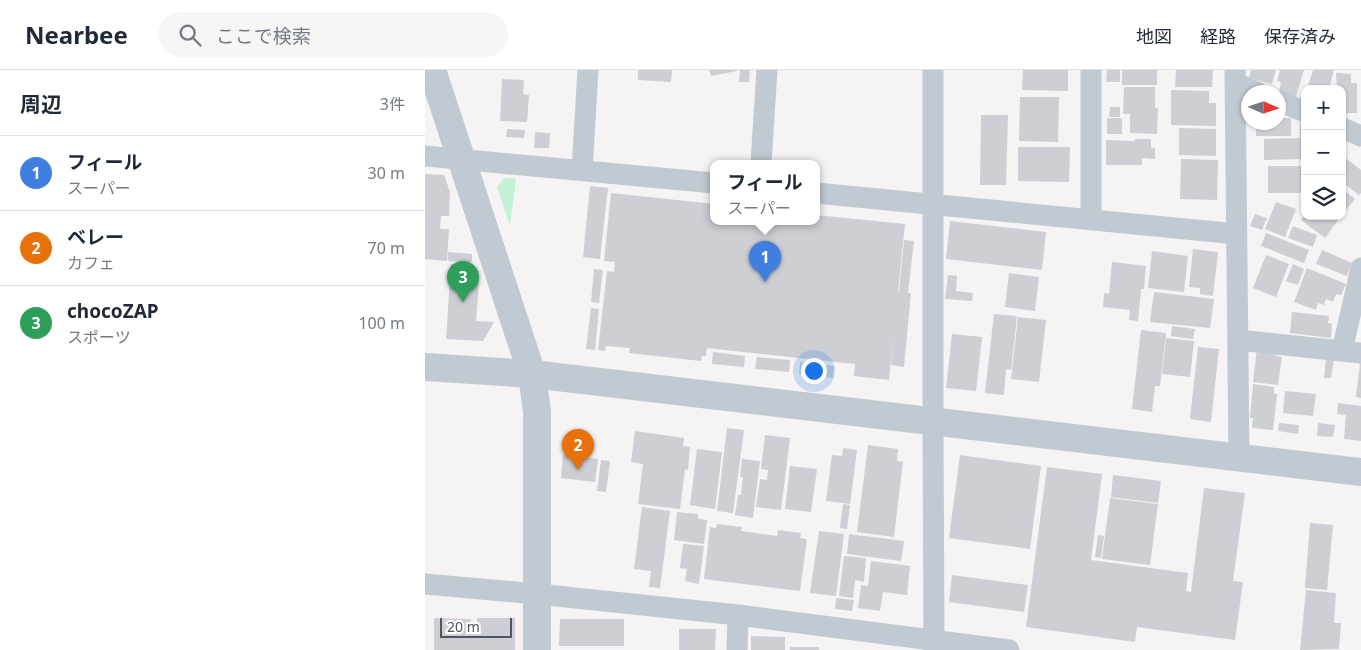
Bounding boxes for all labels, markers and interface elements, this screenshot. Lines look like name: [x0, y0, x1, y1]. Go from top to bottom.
search box: [158, 12, 508, 57]
text: Nearbee: [25, 18, 128, 51]
icon: search: [176, 21, 204, 49]
text: ここで検索: [216, 23, 311, 49]
text: 地図: [1136, 24, 1172, 48]
text: 経路: [1200, 24, 1236, 48]
text: 保存済み: [1264, 24, 1336, 48]
north arrow: [1241, 85, 1286, 130]
map controls: [1301, 85, 1346, 220]
button: +: [1301, 85, 1346, 130]
text: 周辺: [20, 90, 62, 118]
text: 3件: [380, 93, 405, 115]
button: −: [1301, 130, 1346, 175]
text: フィール: [67, 149, 143, 175]
popup: [710, 160, 820, 225]
text: 1: [31, 162, 41, 184]
text: 30 m: [368, 162, 405, 184]
text: フィール: [727, 169, 803, 195]
button: layers: [1301, 175, 1346, 220]
text: スーパー: [67, 177, 131, 199]
text: スーパー: [727, 197, 791, 219]
text: ベレー: [67, 224, 124, 250]
text: 2: [31, 237, 41, 259]
text: 70 m: [368, 237, 405, 259]
pin: 1: [749, 241, 781, 282]
text: カフェ: [67, 252, 115, 274]
pin: 3: [447, 261, 479, 302]
text: chocoZAP: [67, 298, 159, 324]
text: 3: [31, 312, 41, 334]
text: 100 m: [358, 312, 405, 334]
text: スポーツ: [67, 326, 131, 348]
your location: [801, 358, 827, 384]
pin: 2: [562, 429, 594, 470]
scale bar: [440, 615, 513, 638]
text: 20 m: [447, 617, 480, 636]

